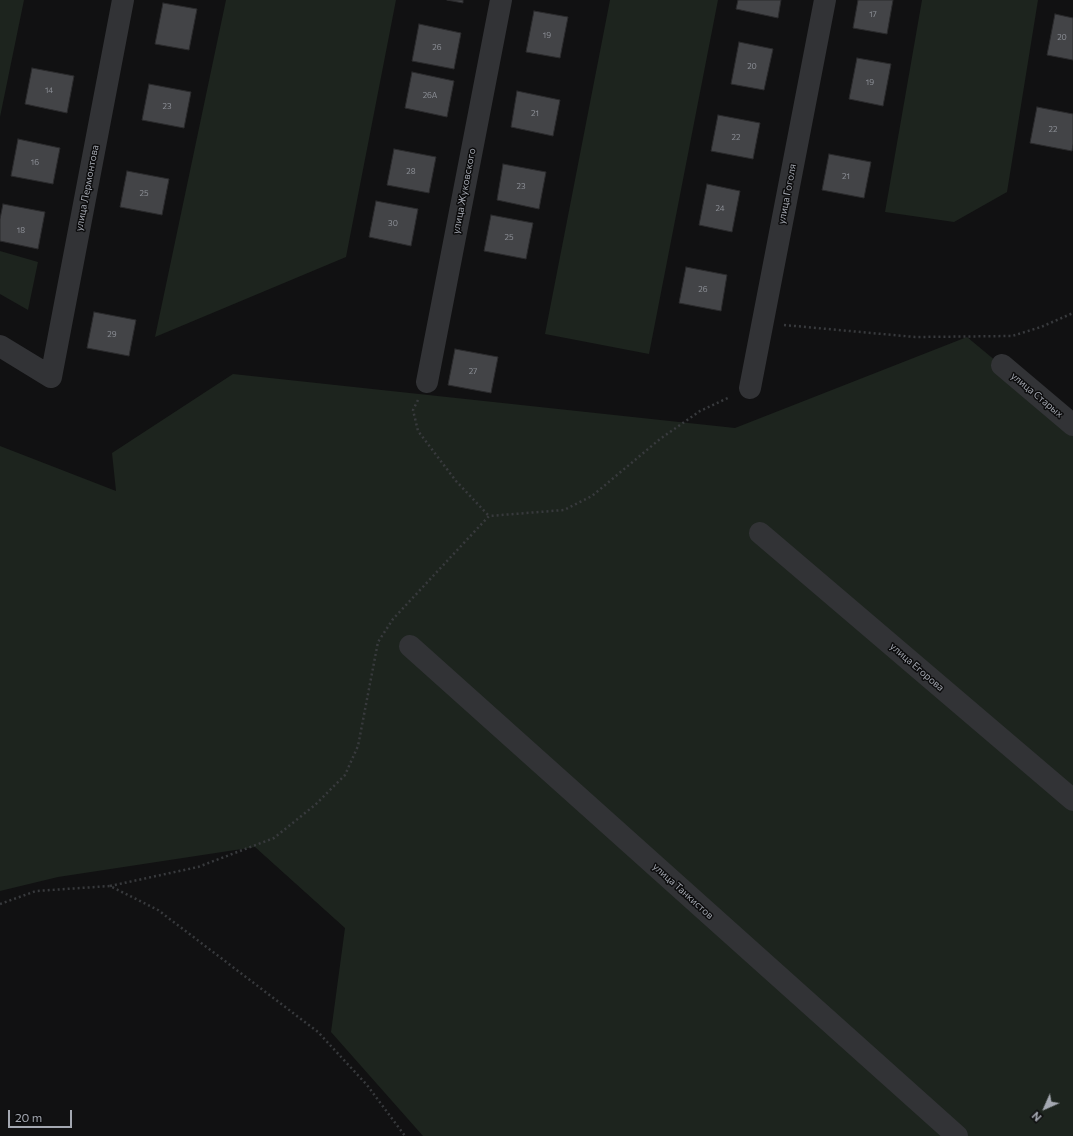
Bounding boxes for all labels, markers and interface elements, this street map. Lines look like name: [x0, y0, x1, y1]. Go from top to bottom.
house number: 17: [869, 9, 877, 19]
house number: 19: [543, 30, 551, 40]
house number: 20: [1057, 32, 1067, 42]
house number: 26: [432, 42, 442, 52]
house number: 20: [747, 61, 757, 71]
house number: 19: [866, 77, 874, 87]
house number: 14: [45, 85, 53, 95]
house number: 26А: [423, 90, 437, 100]
house number: 23: [163, 101, 171, 111]
house number: 21: [531, 108, 539, 118]
house number: 22: [1049, 124, 1057, 134]
house number: 22: [732, 132, 740, 142]
street label: улица Лермонтова: [73, 144, 101, 232]
street label: улица Жуковского: [450, 147, 478, 235]
house number: 16: [31, 157, 39, 167]
street label: улица Гоголя: [775, 163, 799, 225]
house number: 28: [406, 166, 416, 176]
house number: 21: [842, 171, 850, 181]
house number: 23: [517, 181, 525, 191]
house number: 25: [139, 188, 149, 198]
house number: 24: [715, 203, 725, 213]
house number: 30: [388, 218, 398, 228]
house number: 18: [17, 225, 25, 235]
house number: 25: [504, 232, 514, 242]
house number: 26: [698, 284, 708, 294]
house number: 29: [107, 329, 117, 339]
house number: 27: [469, 366, 477, 376]
street label: улица Старых: [1009, 370, 1065, 420]
street label: улица Егорова: [887, 640, 947, 694]
street label: улица Танкистов: [650, 861, 716, 921]
north arrow: [1025, 1088, 1065, 1128]
scale bar: [10, 1102, 74, 1128]
text: N: [1029, 1109, 1044, 1124]
text: 20 m: [15, 1110, 42, 1124]

